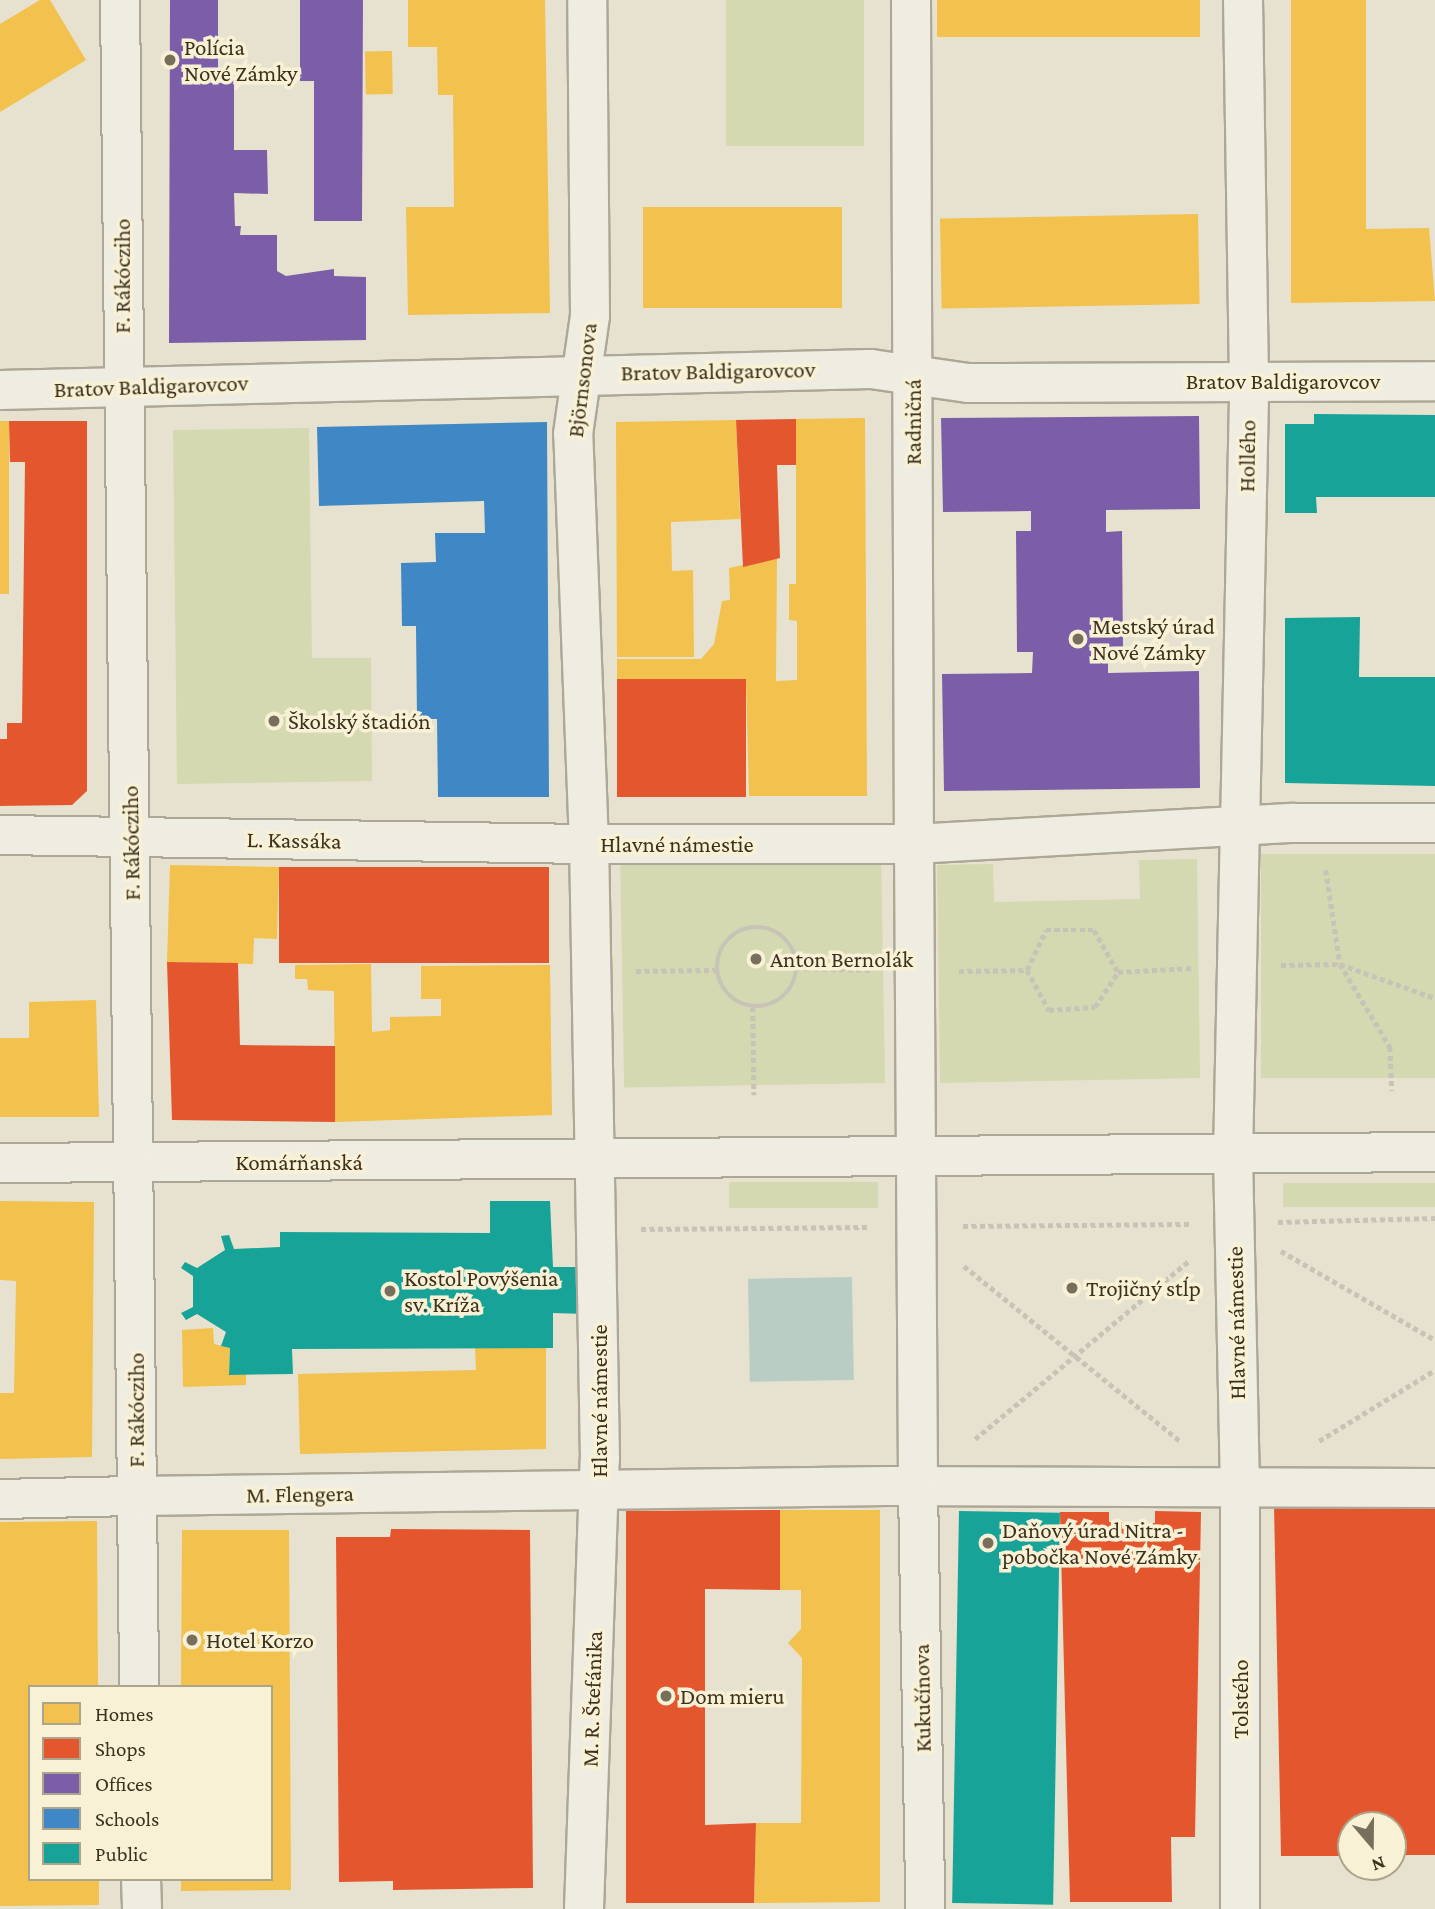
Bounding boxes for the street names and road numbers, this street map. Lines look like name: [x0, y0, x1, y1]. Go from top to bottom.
street label: F. Rákócziho: [108, 218, 136, 334]
street label: Björnsonova: [561, 321, 603, 439]
street label: Bratov Baldigarovcov: [620, 356, 816, 386]
street label: Bratov Baldigarovcov: [1186, 367, 1380, 395]
street label: Bratov Baldigarovcov: [53, 369, 249, 403]
street label: Radničná: [899, 379, 927, 465]
street label: Hollého: [1233, 420, 1261, 492]
street label: F. Rákócziho: [116, 785, 146, 901]
street label: L. Kassáka: [246, 825, 342, 855]
street label: Hlavné námestie: [600, 830, 754, 858]
street label: Komárňanská: [235, 1148, 363, 1176]
street label: Hlavné námestie: [1221, 1246, 1251, 1400]
street label: Hlavné námestie: [585, 1324, 613, 1478]
street label: F. Rákócziho: [122, 1352, 150, 1468]
street label: M. Flengera: [246, 1479, 354, 1509]
street label: M. R. Štefánika: [576, 1630, 608, 1768]
street label: Kukučínova: [907, 1644, 937, 1752]
street label: Tolstého: [1226, 1659, 1254, 1739]

